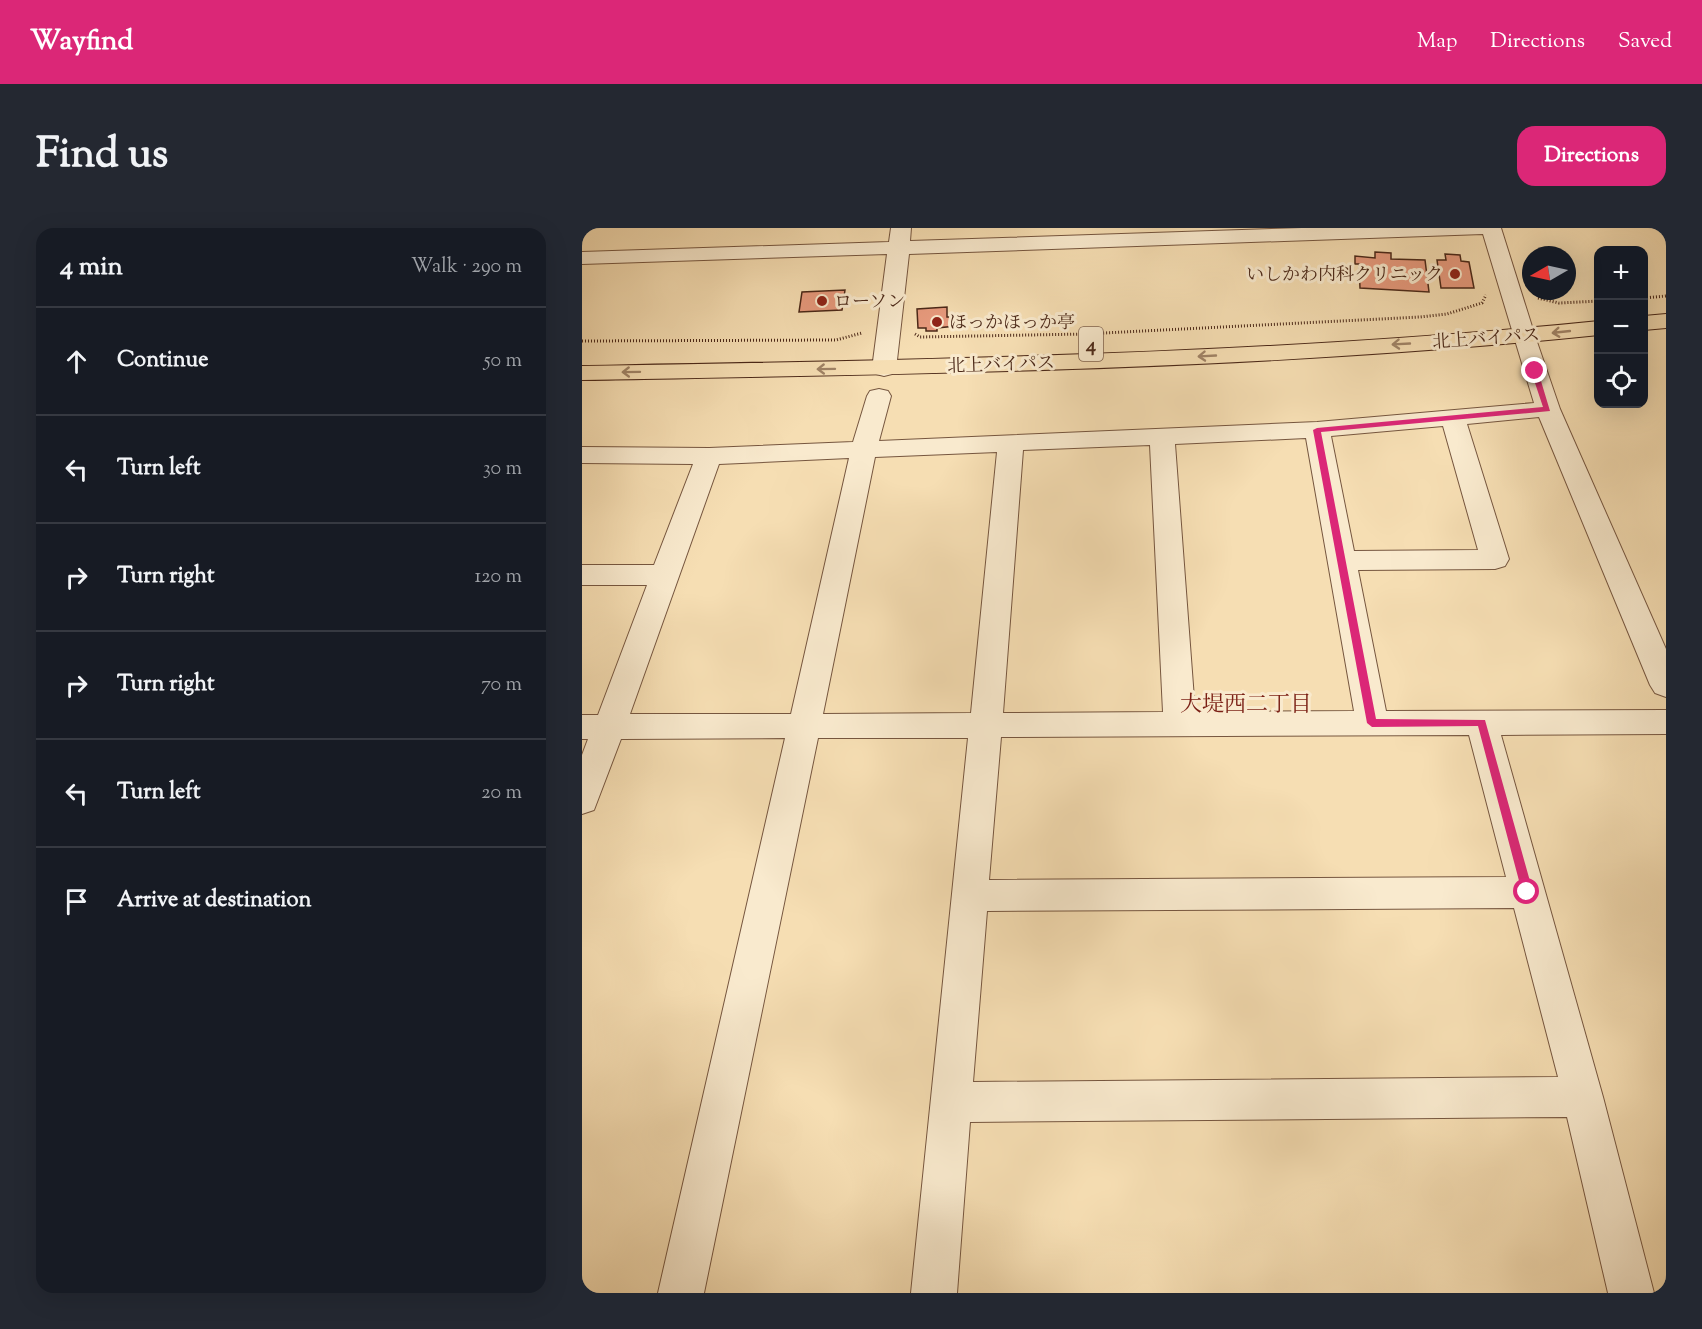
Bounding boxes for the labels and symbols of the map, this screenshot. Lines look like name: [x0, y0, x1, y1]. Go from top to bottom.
north arrow: [1522, 246, 1576, 300]
place label: いしかわ内科クリニック: [1246, 263, 1443, 289]
marker: いしかわ内科クリニック: [1448, 267, 1462, 281]
place label: ローソン: [834, 290, 905, 316]
marker: ローソン: [815, 294, 829, 308]
place label: ほっかほっか亭: [949, 311, 1075, 337]
marker: ほっかほっか亭: [930, 315, 944, 329]
street label: 北上バイパス: [1432, 323, 1541, 357]
road number: 4: [1079, 327, 1103, 361]
one-way arrow: [1551, 327, 1571, 338]
one-way arrow: [1392, 339, 1412, 350]
one-way arrow: [1197, 350, 1217, 361]
street label: 北上バイパス: [947, 351, 1055, 381]
route end: [1521, 357, 1547, 383]
one-way arrow: [816, 363, 836, 375]
one-way arrow: [621, 366, 641, 378]
district label: 大堤西二丁目: [1180, 690, 1312, 722]
route start: [1513, 878, 1539, 904]

